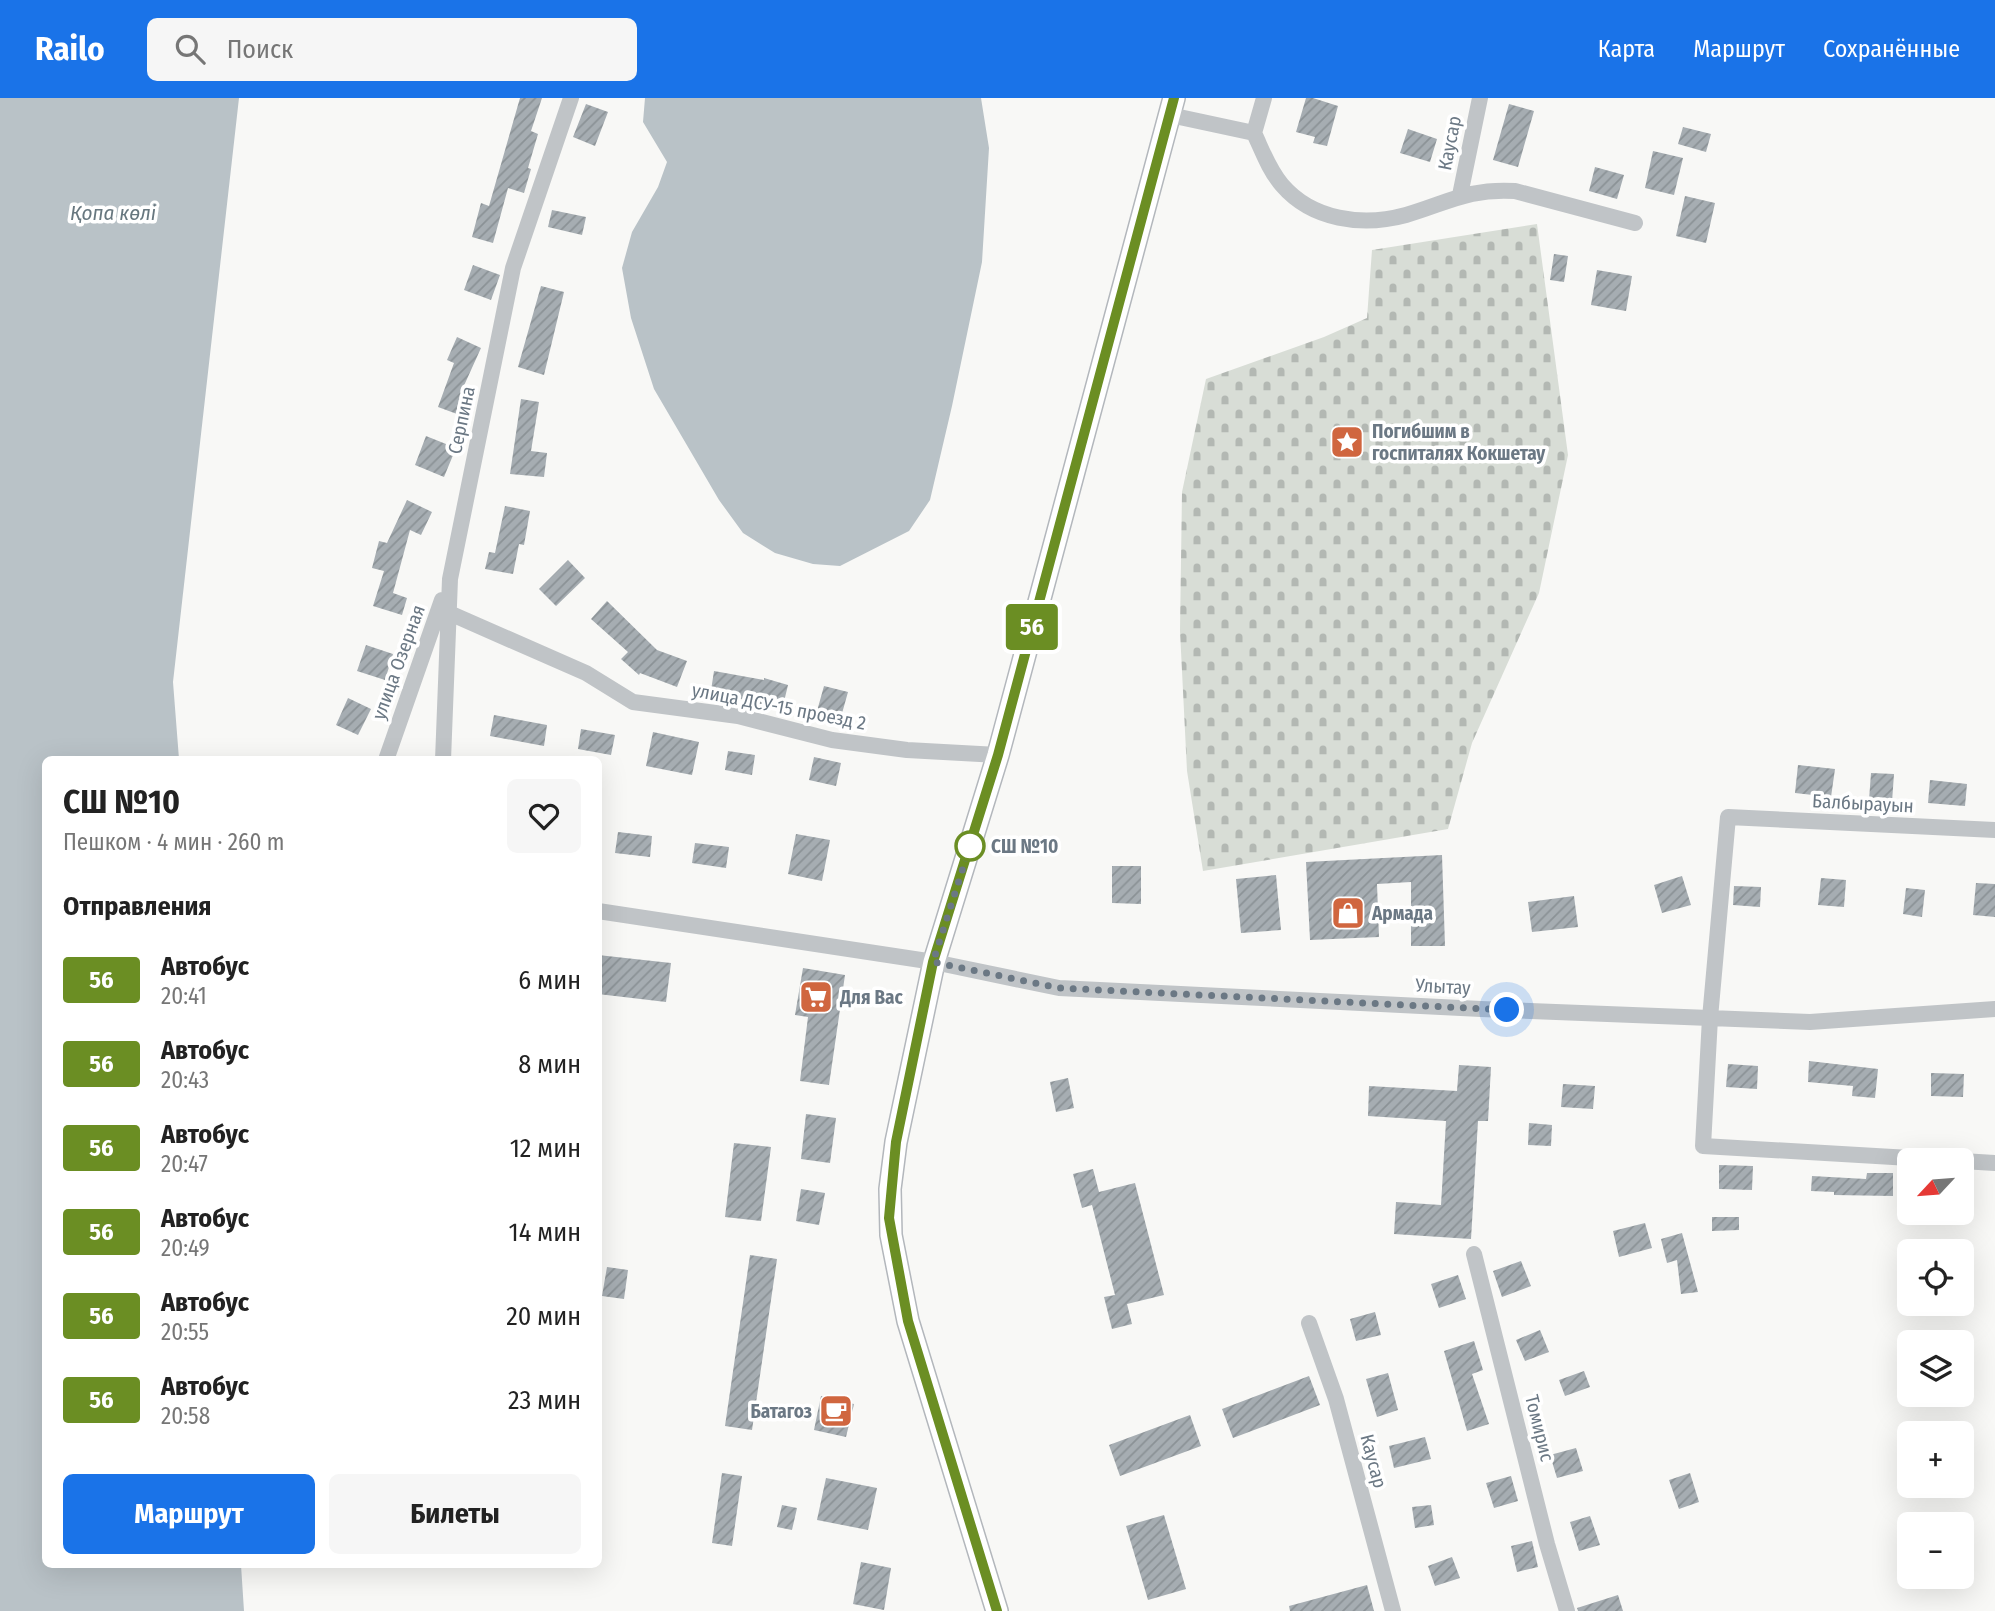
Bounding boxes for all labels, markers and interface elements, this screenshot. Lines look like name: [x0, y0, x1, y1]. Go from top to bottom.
search box: [147, 18, 637, 81]
text: Railo: [35, 29, 105, 69]
icon: search: [171, 30, 209, 68]
text: Поиск: [227, 34, 293, 65]
text: Карта: [1598, 35, 1655, 63]
text: Маршрут: [1693, 35, 1785, 63]
text: Сохранённые: [1823, 35, 1960, 63]
street label: Каусар: [1433, 114, 1466, 172]
water label: Қопа көлі: [70, 200, 157, 226]
street label: Серпина: [443, 384, 480, 456]
place label: Погибшим в госпиталях Кокшетау: [1372, 420, 1546, 465]
place icon: Погибшим в госпиталях Кокшетау: [1328, 423, 1366, 461]
street label: улица Озерная: [367, 602, 430, 723]
line badge: 56: [1000, 604, 1064, 650]
text: 56: [1020, 613, 1044, 641]
street label: улица ДСУ-15 проезд 2: [690, 678, 868, 735]
button: heart: [507, 779, 581, 853]
text: СШ №10: [63, 782, 180, 822]
street label: Балбырауын: [1812, 789, 1914, 818]
text: Пешком · 4 мин · 260 m: [63, 828, 284, 856]
marker: СШ №10: [955, 831, 985, 861]
place label: СШ №10: [991, 835, 1058, 858]
text: Отправления: [63, 891, 212, 922]
shop icon: Армада: [1329, 894, 1367, 932]
place label: Армада: [1371, 902, 1433, 925]
text: Автобус: [161, 951, 249, 982]
text: 6 мин: [518, 965, 581, 996]
text: 56: [89, 966, 114, 994]
street label: Улытау: [1414, 974, 1472, 999]
supermarket icon: Для Вас: [797, 978, 835, 1016]
text: 20:41: [161, 982, 207, 1010]
place label: Для Вас: [839, 986, 904, 1009]
your location: [1489, 992, 1524, 1027]
text: Автобус: [161, 1035, 249, 1066]
text: 8 мин: [518, 1049, 581, 1080]
text: 56: [89, 1050, 114, 1078]
text: 20:43: [161, 1066, 209, 1094]
text: Автобус: [161, 1119, 249, 1150]
text: 12 мин: [510, 1133, 581, 1164]
text: 56: [89, 1134, 114, 1162]
north arrow: [1897, 1148, 1974, 1225]
map controls: [1897, 1148, 1974, 1589]
text: 20:47: [161, 1150, 208, 1178]
text: Автобус: [161, 1203, 249, 1234]
text: 14 мин: [509, 1217, 581, 1248]
text: 56: [89, 1218, 114, 1246]
text: 20:49: [161, 1234, 210, 1262]
button: locate: [1897, 1239, 1974, 1316]
text: Автобус: [161, 1287, 249, 1318]
text: 20 мин: [506, 1301, 581, 1332]
text: 56: [89, 1302, 114, 1330]
text: 20:55: [161, 1318, 209, 1346]
button: layers: [1897, 1330, 1974, 1407]
text: Автобус: [161, 1371, 249, 1402]
text: 23 мин: [508, 1385, 581, 1416]
text: 56: [89, 1386, 114, 1414]
cafe icon: Батагоз: [817, 1392, 855, 1430]
street label: Томирис: [1520, 1392, 1559, 1464]
place label: Батагоз: [750, 1400, 812, 1423]
text: 20:58: [161, 1402, 210, 1430]
button: +: [1897, 1421, 1974, 1498]
street label: Каусар: [1355, 1432, 1392, 1491]
button: Маршрут: [63, 1474, 315, 1554]
button: Билеты: [329, 1474, 581, 1554]
button: −: [1897, 1512, 1974, 1589]

